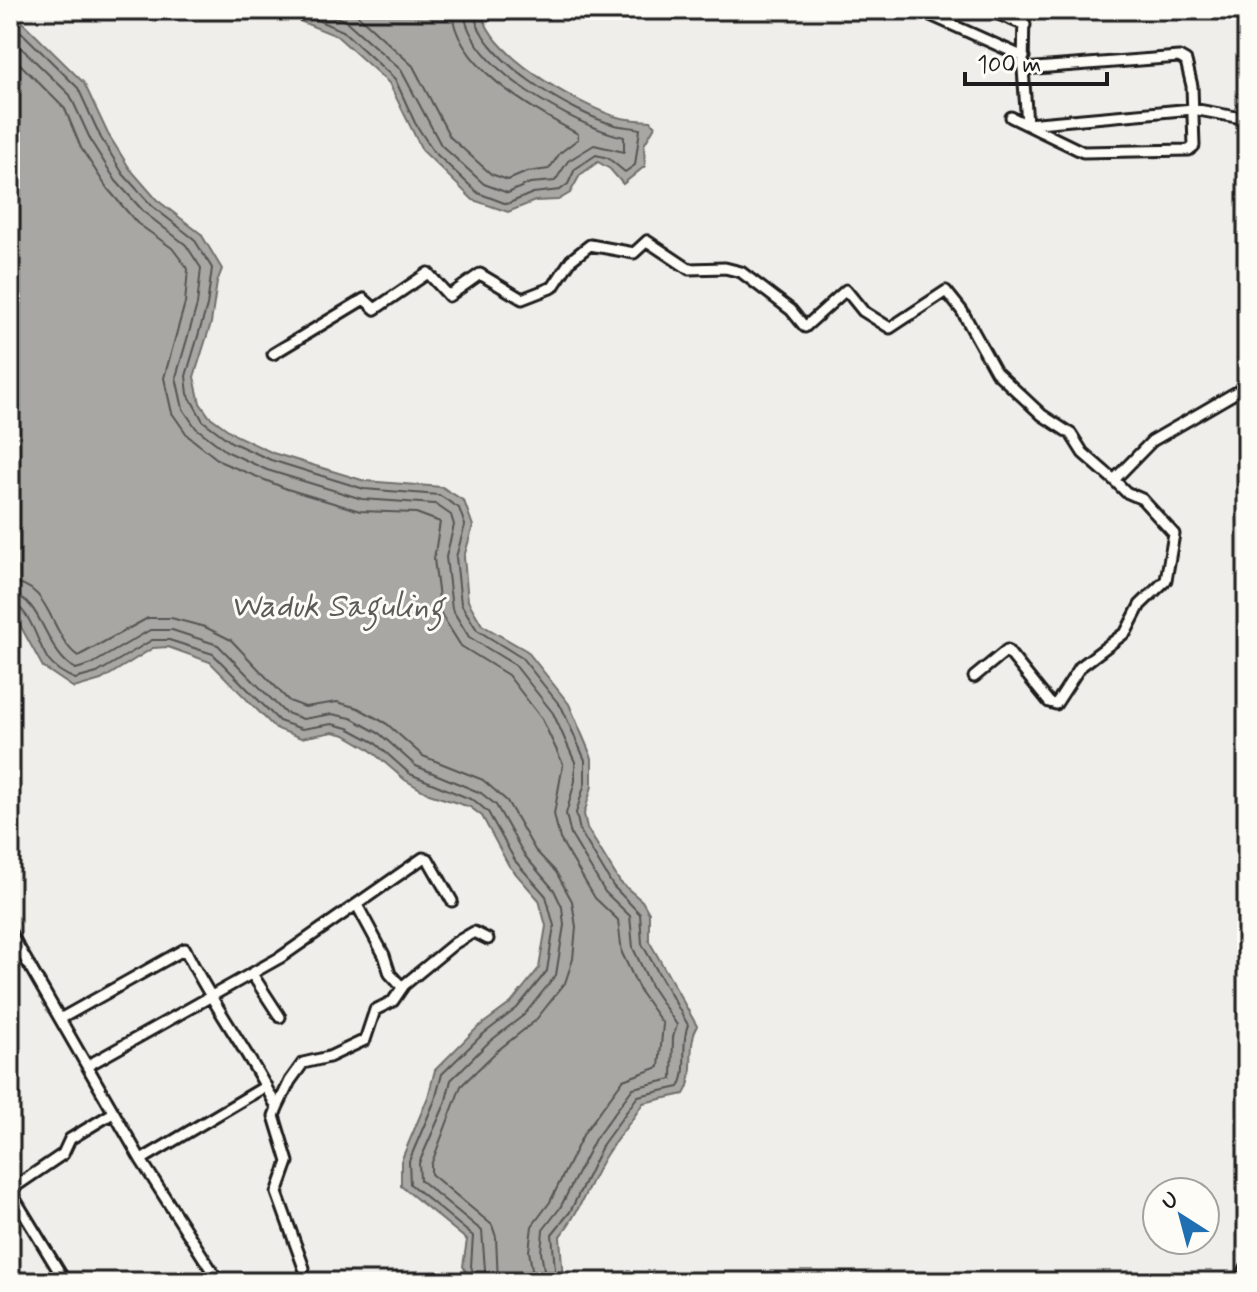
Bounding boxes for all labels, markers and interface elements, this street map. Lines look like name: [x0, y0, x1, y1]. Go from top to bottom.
scale bar: [965, 36, 1107, 86]
text: 100 m: [977, 50, 1041, 81]
water label: Waduk Saguling: [230, 586, 447, 632]
north arrow: [1141, 1176, 1221, 1256]
text: U: [1156, 1186, 1184, 1217]

